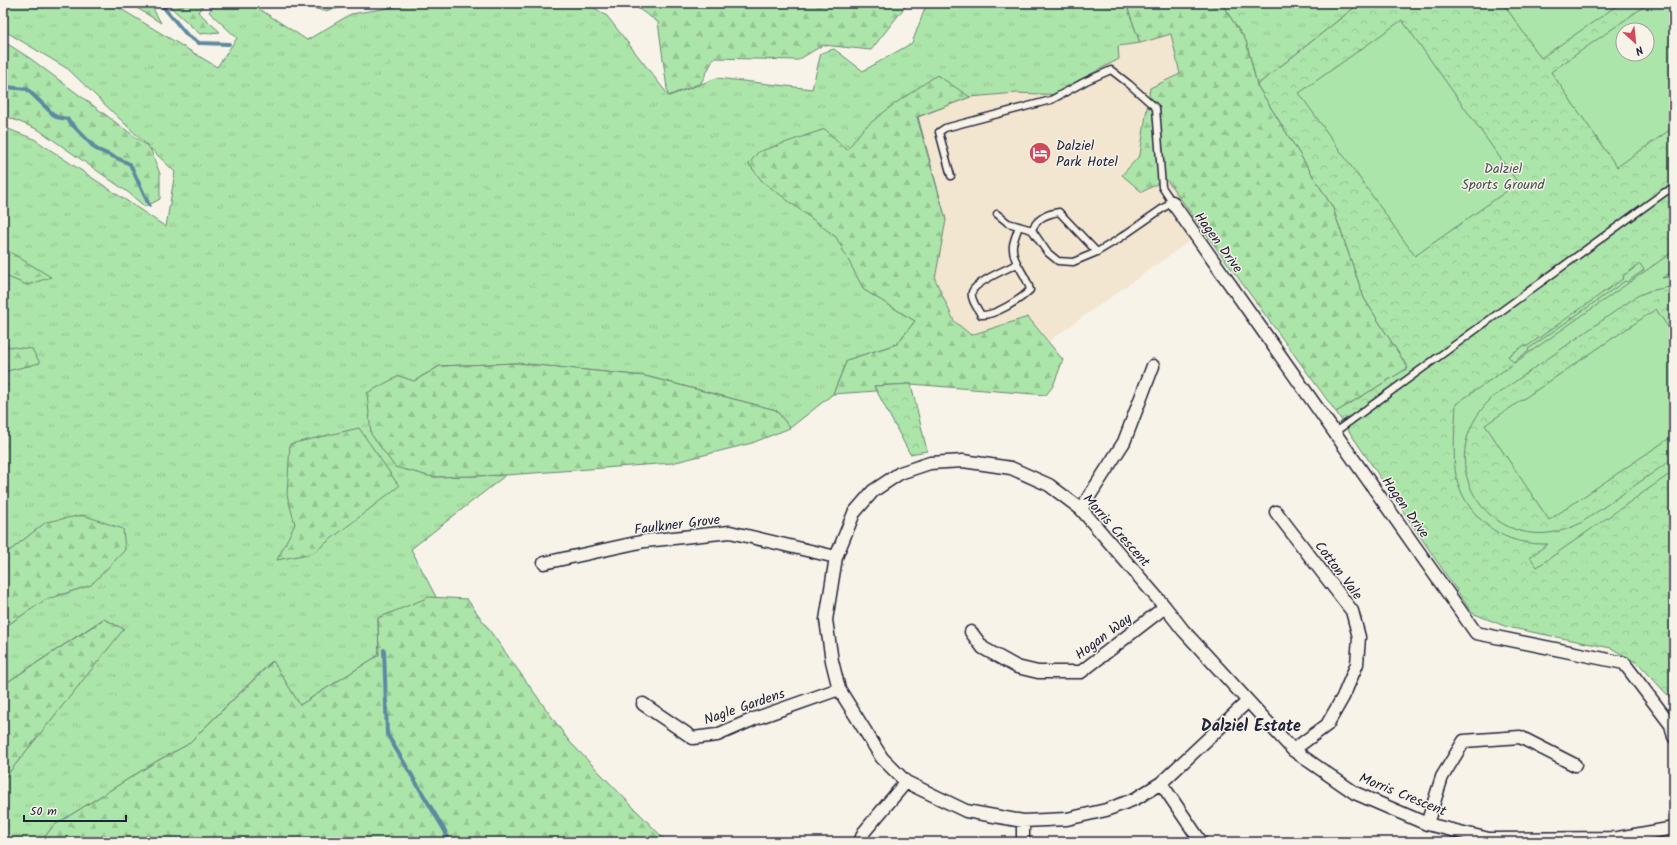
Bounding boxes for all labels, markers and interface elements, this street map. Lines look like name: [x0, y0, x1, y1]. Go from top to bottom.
north arrow: [1615, 22, 1655, 62]
text: N: [1632, 40, 1646, 60]
place label: Dalziel Park Hotel: [1056, 135, 1118, 173]
hotel icon: Dalziel Park Hotel: [1027, 140, 1053, 166]
park label: Dalziel Sports Ground: [1462, 158, 1545, 196]
street label: Hagen Drive: [1188, 207, 1248, 278]
street label: Hagen Drive: [1376, 472, 1435, 544]
street label: Morris Crescent: [1077, 489, 1156, 573]
street label: Faulkner Grove: [633, 509, 722, 541]
street label: Cotton Vale: [1309, 537, 1368, 605]
street label: Hogan Way: [1071, 608, 1137, 665]
street label: Nagle Gardens: [701, 683, 788, 731]
district label: Dalziel Estate: [1201, 714, 1301, 739]
street label: Morris Crescent: [1356, 767, 1450, 823]
scale bar: [24, 797, 126, 823]
text: 50 m: [30, 802, 57, 821]

